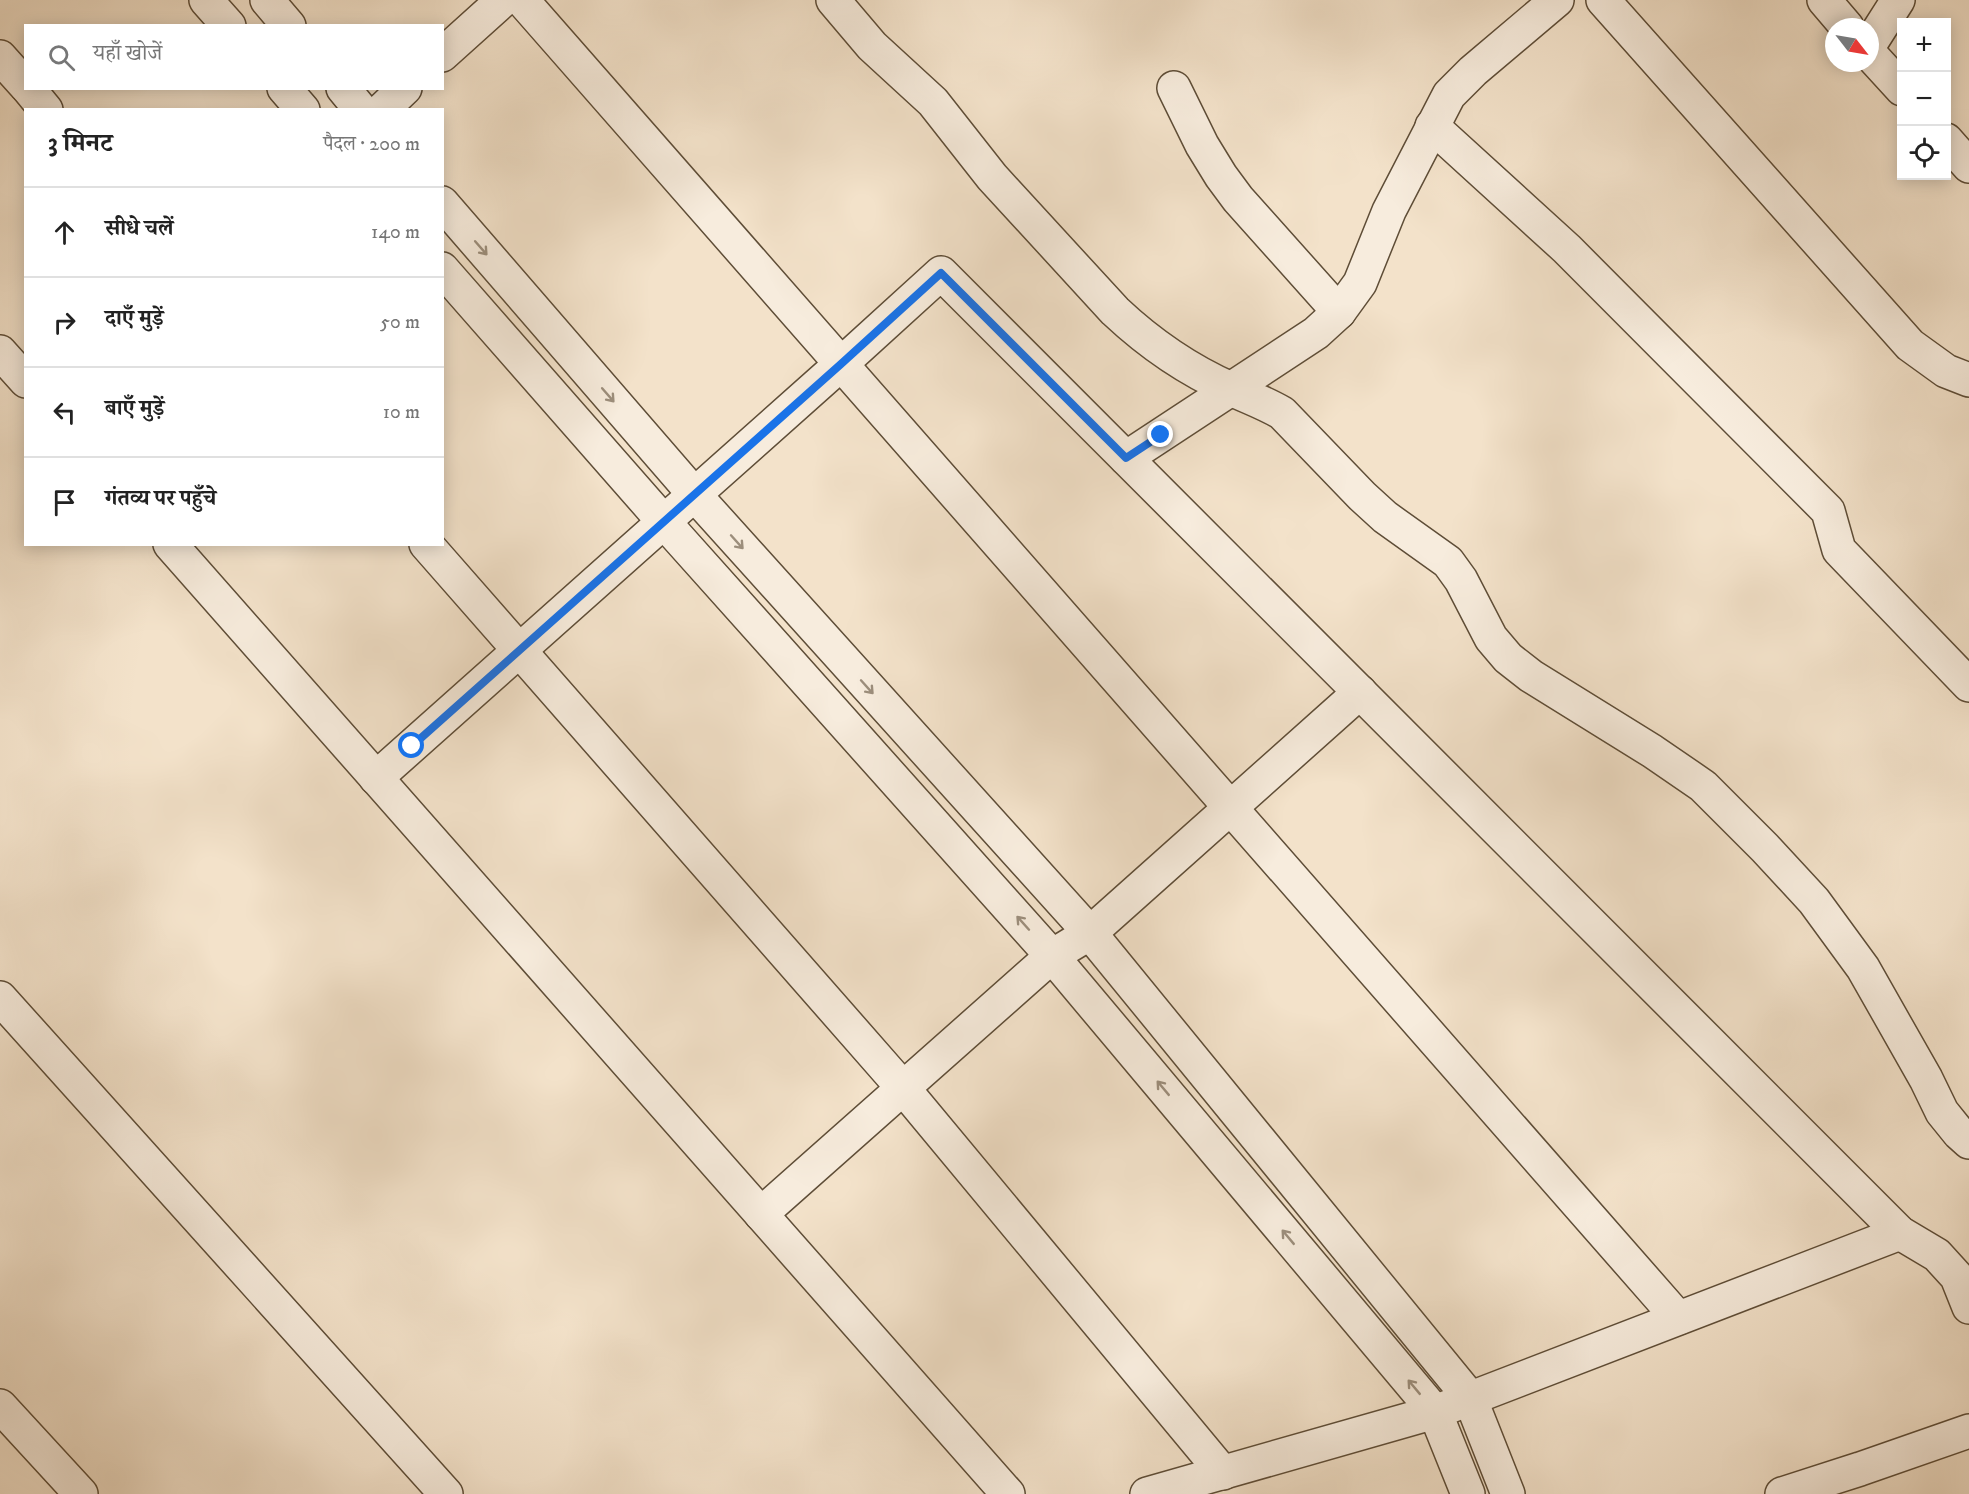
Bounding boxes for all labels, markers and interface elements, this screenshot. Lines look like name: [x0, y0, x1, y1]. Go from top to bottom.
north arrow: [1825, 18, 1879, 72]
map controls: [1897, 18, 1951, 180]
button: +: [1897, 18, 1951, 72]
search box: [24, 24, 444, 90]
text: यहाँ खोजें: [93, 40, 162, 67]
icon: search: [45, 41, 78, 74]
button: −: [1897, 72, 1951, 126]
button: locate: [1897, 126, 1951, 180]
text: 3 मिनट: [48, 127, 113, 160]
text: पैदल · 200 m: [323, 132, 420, 157]
text: सीधे चलें: [105, 215, 174, 242]
icon: ahead: [48, 216, 81, 249]
text: 140 m: [371, 220, 420, 245]
one-way arrow: [474, 240, 488, 255]
text: दाएँ मुड़ें: [105, 305, 164, 332]
icon: right: [48, 306, 81, 339]
text: 50 m: [380, 310, 420, 335]
one-way arrow: [601, 387, 615, 402]
text: बाएँ मुड़ें: [105, 395, 164, 422]
icon: left: [48, 396, 81, 429]
text: 10 m: [383, 400, 420, 425]
route end: [1147, 421, 1173, 447]
text: गंतव्य पर पहुँचे: [105, 485, 216, 512]
icon: arrive: [48, 486, 81, 519]
one-way arrow: [730, 534, 744, 549]
one-way arrow: [860, 679, 874, 694]
route start: [398, 732, 424, 758]
one-way arrow: [1016, 916, 1030, 931]
one-way arrow: [1156, 1081, 1170, 1096]
one-way arrow: [1281, 1230, 1295, 1245]
one-way arrow: [1407, 1379, 1420, 1395]

